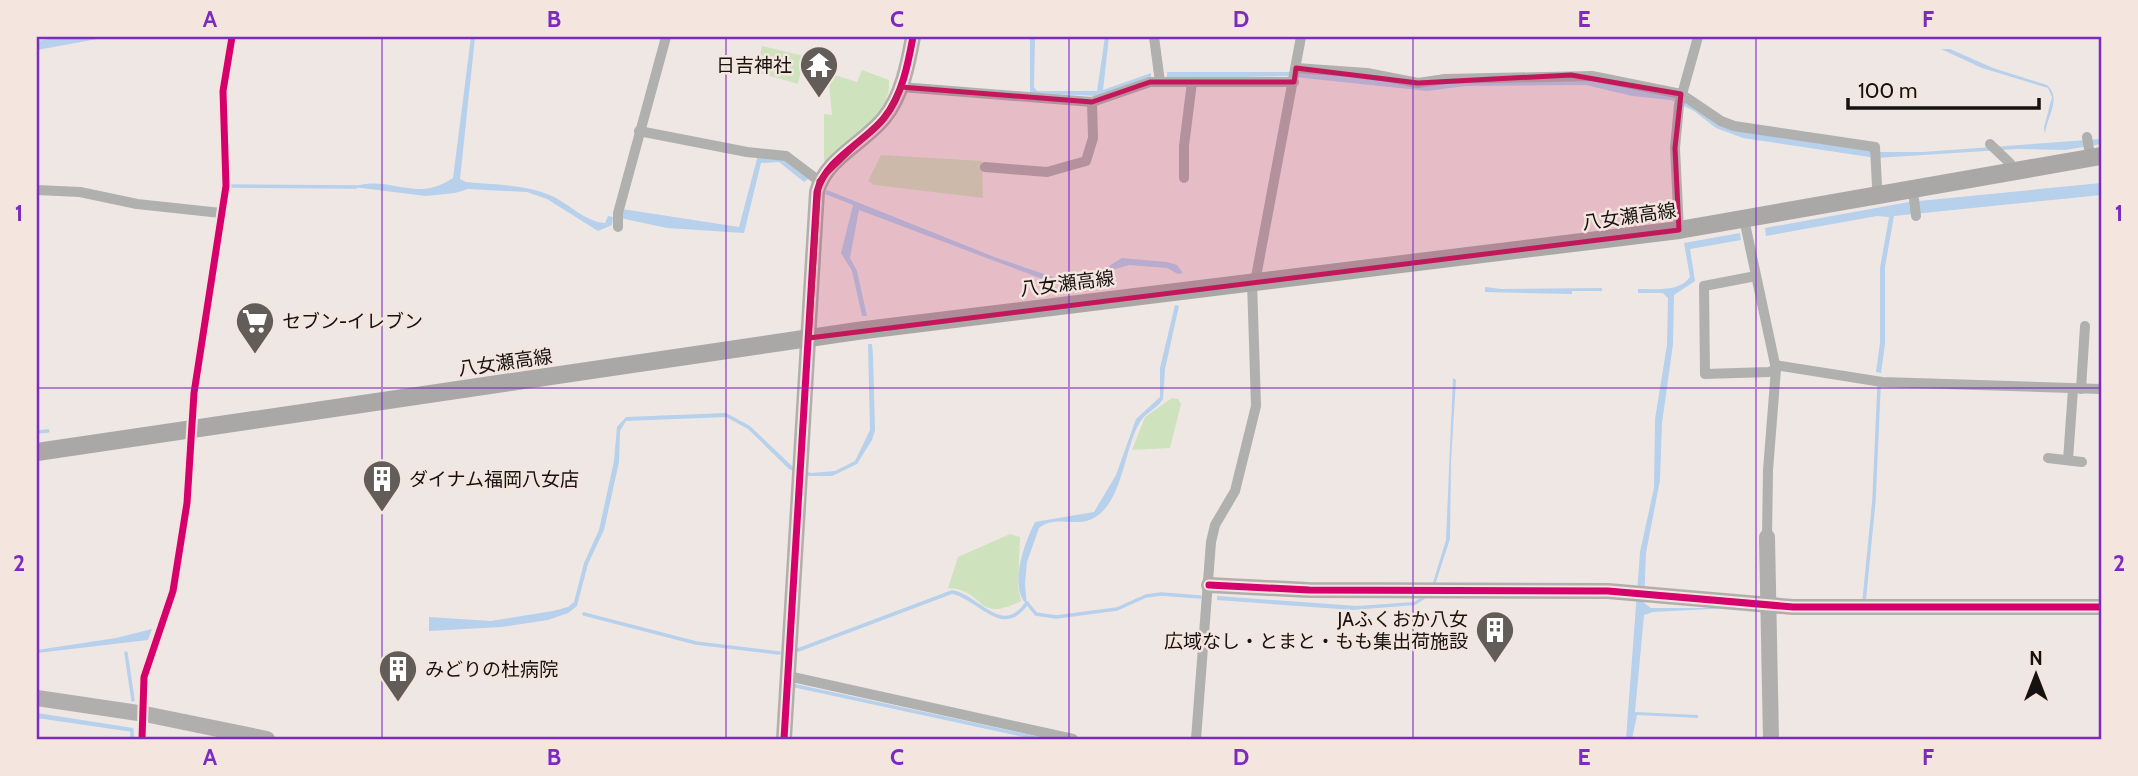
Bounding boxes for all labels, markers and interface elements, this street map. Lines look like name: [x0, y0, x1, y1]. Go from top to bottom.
text: A: [203, 5, 218, 33]
text: B: [547, 5, 561, 33]
text: C: [890, 5, 904, 33]
text: D: [1233, 5, 1249, 33]
text: E: [1577, 5, 1591, 33]
text: F: [1922, 5, 1934, 33]
temple icon: 日吉神社: [798, 44, 840, 99]
place label: 日吉神社: [716, 54, 792, 77]
scale bar: [1848, 66, 2038, 110]
text: 100 m: [1858, 78, 1917, 103]
street label: 八女瀬高線: [1580, 198, 1678, 234]
text: 1: [15, 199, 23, 227]
text: 1: [2115, 199, 2123, 227]
street label: 八女瀬高線: [1019, 266, 1116, 301]
supermarket icon: セブン-イレブン: [234, 300, 276, 355]
place label: セブン-イレブン: [282, 310, 423, 333]
street label: 八女瀬高線: [456, 344, 554, 380]
building icon: ダイナム福岡八女店: [361, 458, 403, 513]
place label: ダイナム福岡八女店: [409, 468, 579, 491]
text: 2: [13, 549, 25, 577]
text: 2: [2113, 549, 2125, 577]
place label: JAふくおか八女 広域なし・とまと・もも集出荷施設: [1164, 608, 1468, 653]
building icon: JAふくおか八女 広域なし・とまと・もも集出荷施設: [1474, 609, 1516, 664]
north arrow: [2002, 640, 2072, 710]
text: N: [2029, 647, 2043, 670]
building icon: みどりの杜病院: [377, 648, 419, 703]
place label: みどりの杜病院: [425, 658, 558, 681]
text: A: [203, 743, 218, 771]
text: B: [547, 743, 561, 771]
text: C: [890, 743, 904, 771]
text: D: [1233, 743, 1249, 771]
text: E: [1577, 743, 1591, 771]
text: F: [1922, 743, 1934, 771]

